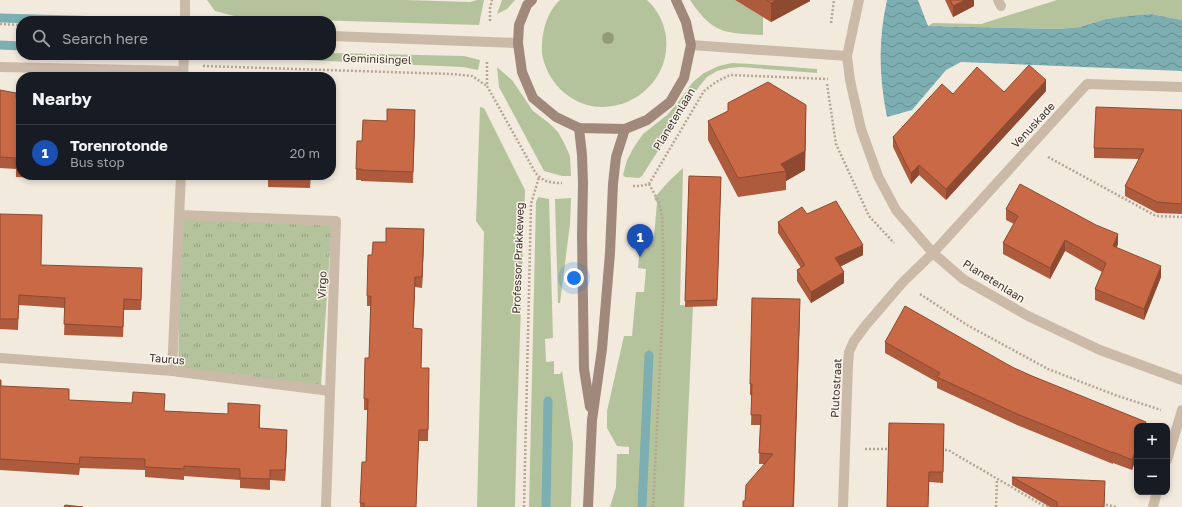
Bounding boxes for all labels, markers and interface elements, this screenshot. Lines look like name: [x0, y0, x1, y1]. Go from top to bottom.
search box: [16, 16, 336, 60]
icon: search: [30, 27, 52, 49]
text: Search here: [62, 29, 148, 47]
street label: Geminisingel: [342, 51, 412, 66]
street label: Planetenlaan: [650, 85, 697, 152]
text: Nearby: [32, 88, 92, 109]
street label: Venuskade: [1008, 99, 1057, 150]
text: Torenrotonde: [70, 136, 168, 154]
text: 1: [42, 145, 48, 161]
text: 20 m: [290, 145, 320, 161]
text: Bus stop: [70, 154, 125, 170]
street label: Professor Prakkeweg: [509, 202, 526, 314]
pin: 1: [627, 224, 653, 257]
street label: Planetenlaan: [961, 256, 1028, 305]
your location: [564, 268, 584, 288]
street label: Virgo: [315, 270, 328, 299]
street label: Taurus: [149, 350, 185, 367]
street label: Plutostraat: [827, 358, 844, 418]
map controls: [1134, 423, 1170, 495]
button: +: [1134, 423, 1170, 459]
button: −: [1134, 459, 1170, 495]

